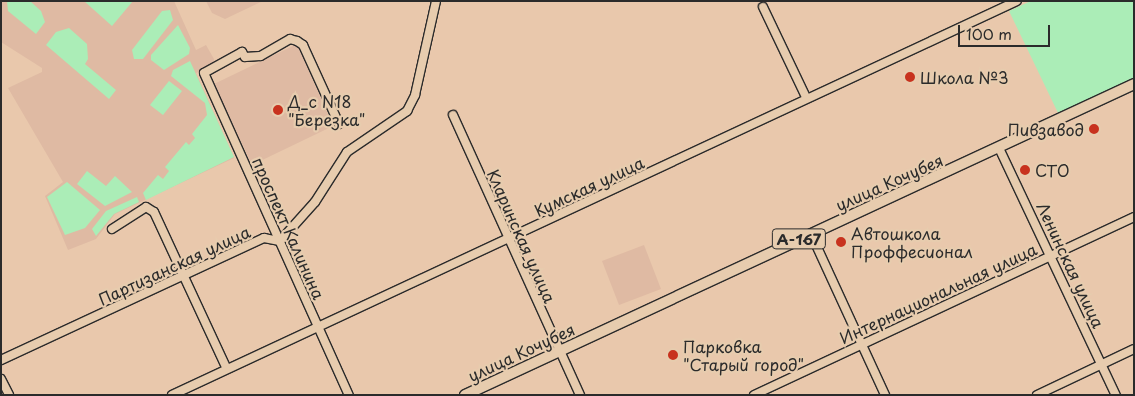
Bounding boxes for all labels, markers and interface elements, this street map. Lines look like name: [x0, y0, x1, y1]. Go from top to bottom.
scale bar: [960, 15, 1052, 47]
text: 100 m: [966, 22, 1012, 45]
place label: Школа №3: [920, 67, 1009, 87]
marker: Школа №3: [904, 71, 916, 83]
place label: Д_с N18 "Березка": [288, 91, 365, 129]
marker: Д_с N18 "Березка": [272, 104, 284, 116]
place label: Пивзавод: [1008, 119, 1084, 139]
marker: Пивзавод: [1088, 123, 1100, 135]
street label: улица Кочубея: [832, 149, 946, 215]
street label: Кумская улица: [531, 152, 647, 220]
street label: проспект Калинина: [249, 154, 329, 302]
place label: СТО: [1035, 160, 1070, 180]
marker: СТО: [1019, 164, 1031, 176]
street label: Кларинская улица: [484, 166, 560, 306]
street label: Ленинская улица: [1033, 199, 1109, 331]
street label: Партизанская улица: [95, 221, 253, 309]
place label: Автошкола Проффесионал: [851, 223, 973, 261]
road number: А-167: [772, 226, 826, 252]
marker: Автошкола Проффесионал: [835, 236, 847, 248]
street label: Интернациональная улица: [836, 239, 1040, 347]
street label: улица Кочубея: [464, 319, 578, 385]
place label: Парковка "Старый город": [683, 336, 805, 374]
marker: Парковка "Старый город": [667, 349, 679, 361]

